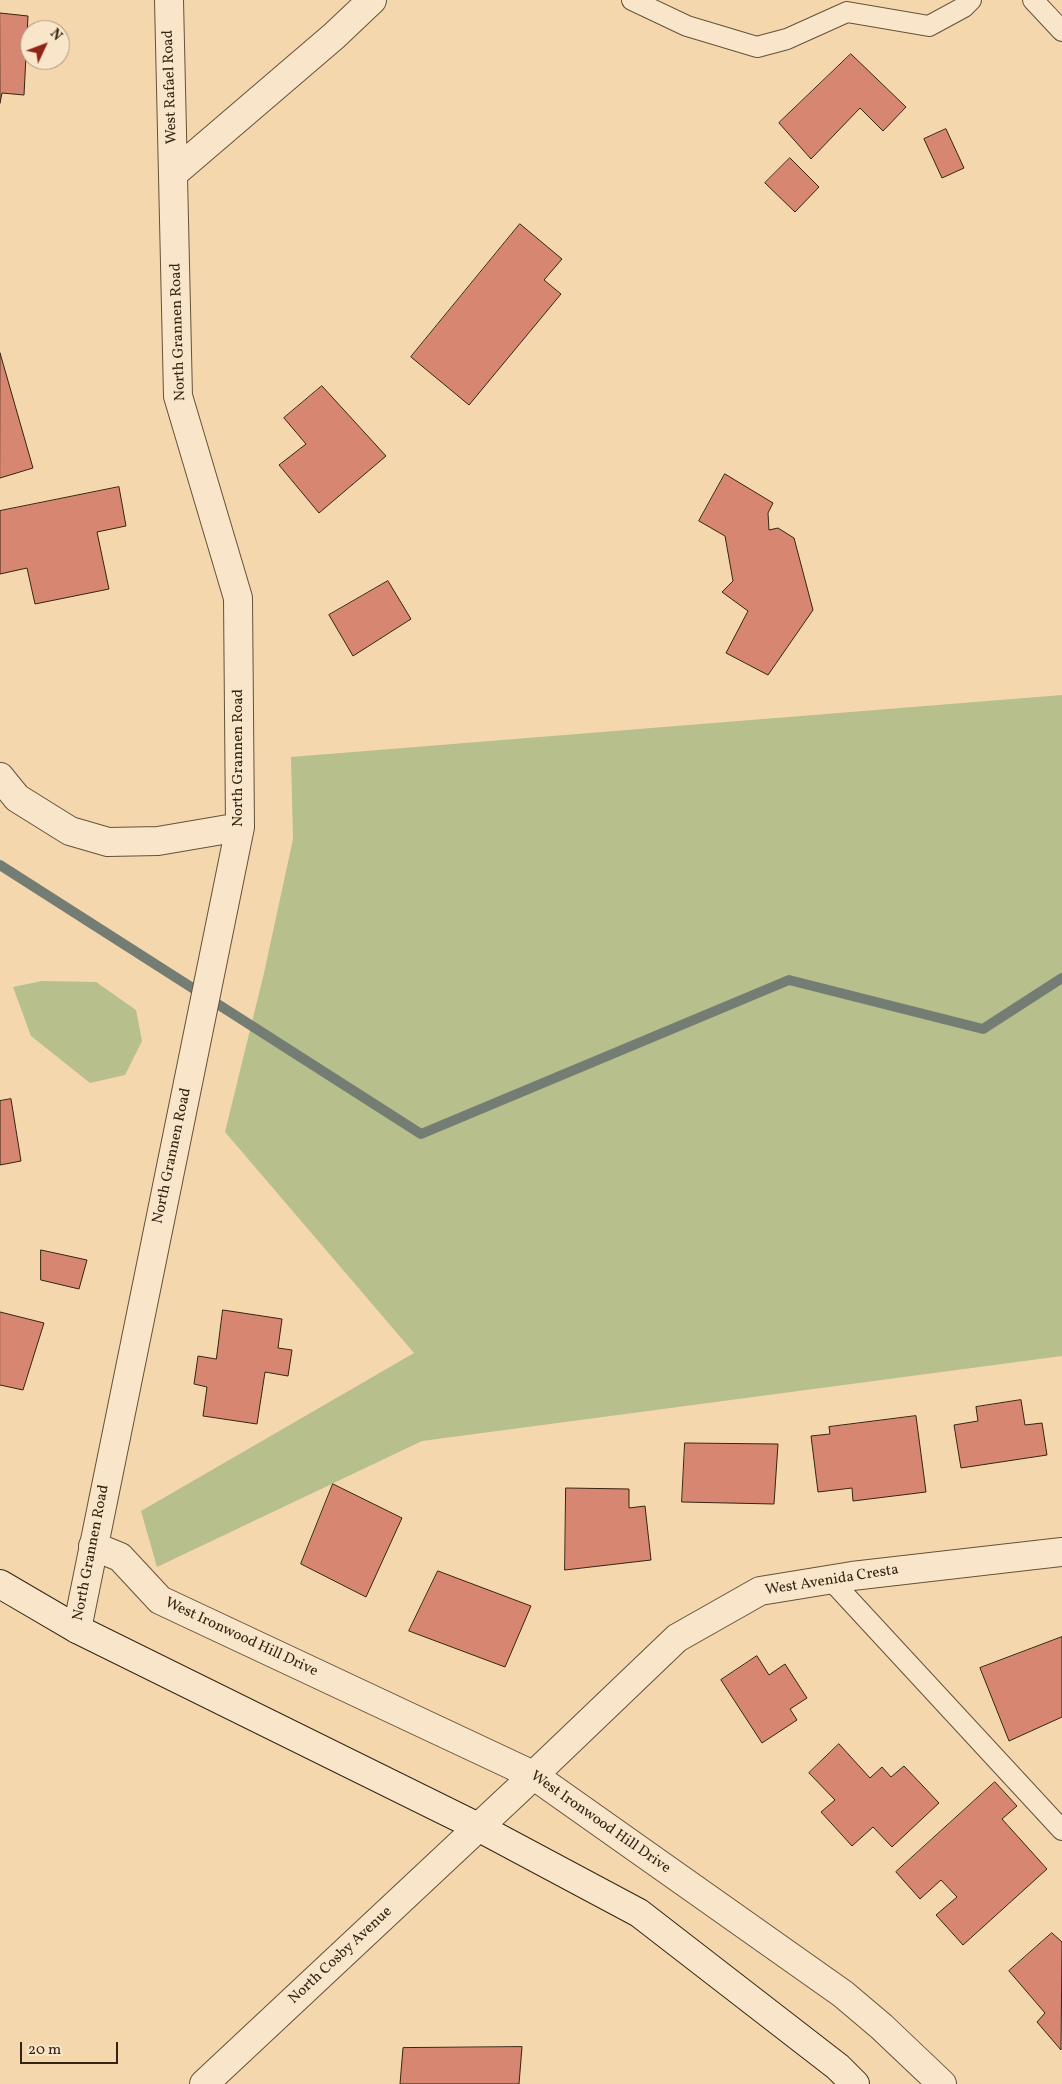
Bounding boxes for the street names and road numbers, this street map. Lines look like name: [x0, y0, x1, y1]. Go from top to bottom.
street label: West Rafael Road: [160, 30, 182, 144]
street label: North Grannen Road: [168, 263, 190, 401]
street label: North Grannen Road: [230, 689, 248, 827]
street label: North Grannen Road: [150, 1087, 196, 1225]
street label: North Grannen Road: [70, 1483, 114, 1623]
street label: West Avenida Cresta: [764, 1562, 900, 1600]
street label: West Ironwood Hill Drive: [162, 1595, 320, 1681]
street label: West Ironwood Hill Drive: [526, 1768, 674, 1878]
street label: North Cosby Avenue: [285, 1903, 397, 2009]

